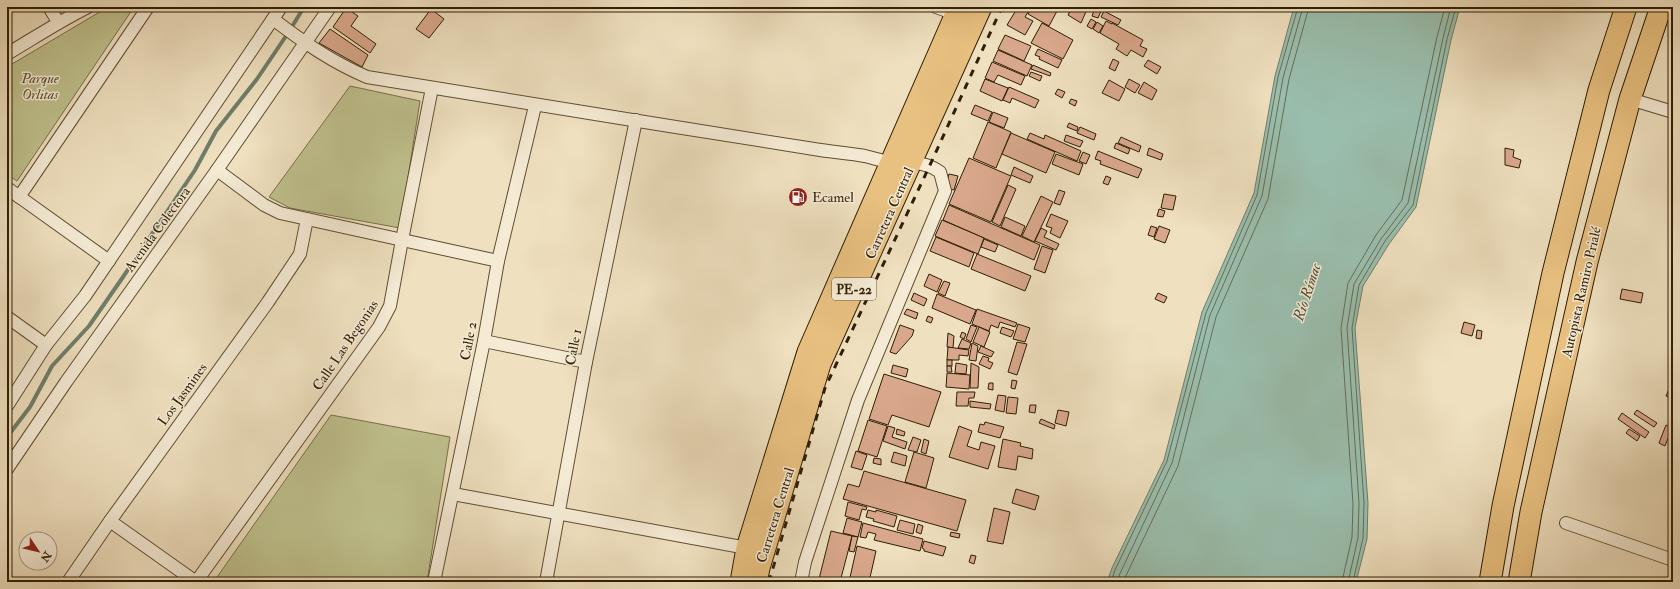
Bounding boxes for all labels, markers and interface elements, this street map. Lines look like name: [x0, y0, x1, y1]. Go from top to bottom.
park label: Parque Orlitas: [20, 70, 59, 103]
street label: Carretera Central: [862, 164, 917, 262]
street label: Avenida Colectora: [120, 183, 194, 276]
fuel station icon: Ecamel: [787, 186, 809, 208]
place label: Ecamel: [812, 189, 854, 206]
street label: Autopista Ramiro Prialé: [1558, 225, 1606, 360]
water label: Río Rímac: [1289, 261, 1326, 324]
road number: PE-22: [832, 278, 876, 300]
street label: Calle Las Begonias: [309, 297, 382, 394]
street label: Calle 2: [456, 320, 481, 362]
street label: Calle 1: [562, 327, 585, 367]
street label: Los Jasmines: [154, 360, 211, 429]
street label: Carretera Central: [753, 465, 798, 565]
north arrow: [18, 531, 58, 571]
text: N: [37, 548, 55, 565]

